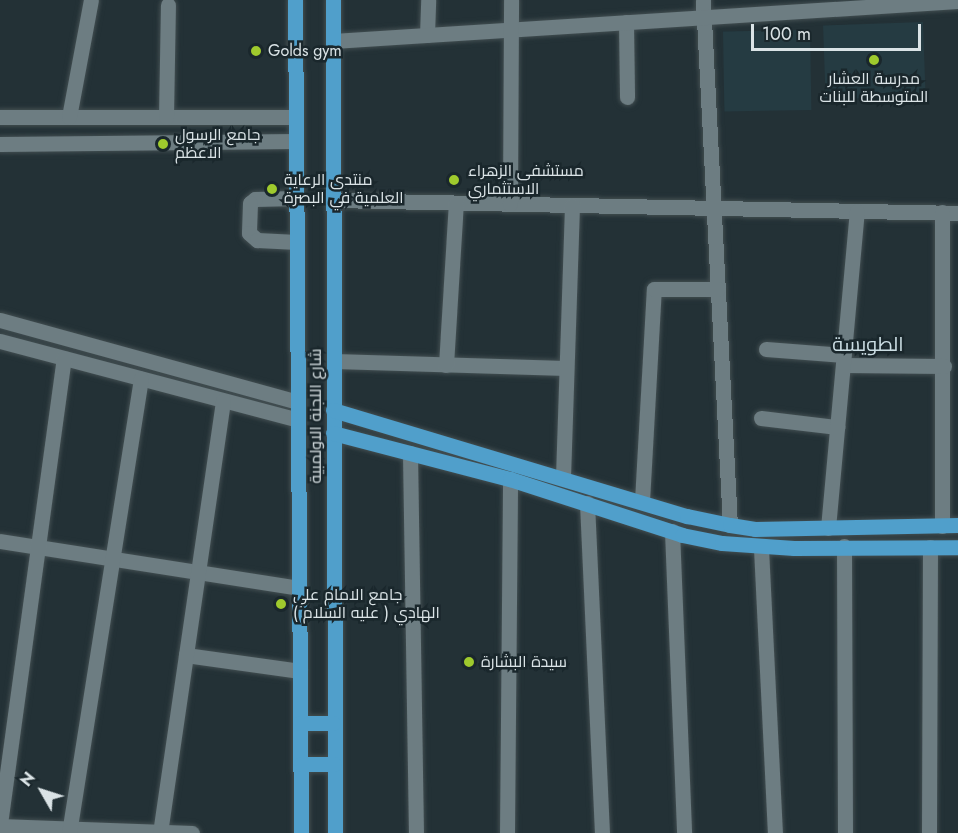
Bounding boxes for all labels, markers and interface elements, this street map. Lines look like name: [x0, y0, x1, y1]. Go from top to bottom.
scale bar: [754, 12, 924, 50]
text: 100 m: [762, 21, 811, 47]
place label: Golds gym: [268, 41, 342, 61]
marker: Golds gym: [249, 44, 263, 58]
marker: مدرسة العشار المتوسطة للبنات: [867, 53, 881, 67]
place label: مدرسة العشار المتوسطة للبنات: [820, 69, 928, 107]
place label: جامع الرسول الاعظم: [175, 125, 260, 163]
marker: جامع الرسول الاعظم: [156, 137, 170, 151]
place label: مستشفى الزهراء الاستثماري: [468, 161, 584, 199]
place label: منتدى الرعاية العلمية في البصرة: [284, 170, 403, 208]
marker: مستشفى الزهراء الاستثماري: [445, 171, 463, 189]
marker: منتدى الرعاية العلمية في البصرة: [265, 182, 279, 196]
district label: الطويسة: [832, 332, 904, 356]
street label: شارع اللجنة الاولمبية: [306, 349, 326, 483]
place label: جامع الامام علي الهادي ( عليه السلام ): [293, 585, 440, 623]
marker: جامع الامام علي الهادي ( عليه السلام ): [274, 597, 288, 611]
place label: سيدة البشارة: [481, 652, 567, 672]
marker: سيدة البشارة: [462, 655, 476, 669]
north arrow: [12, 761, 72, 821]
text: N: [15, 767, 41, 792]

